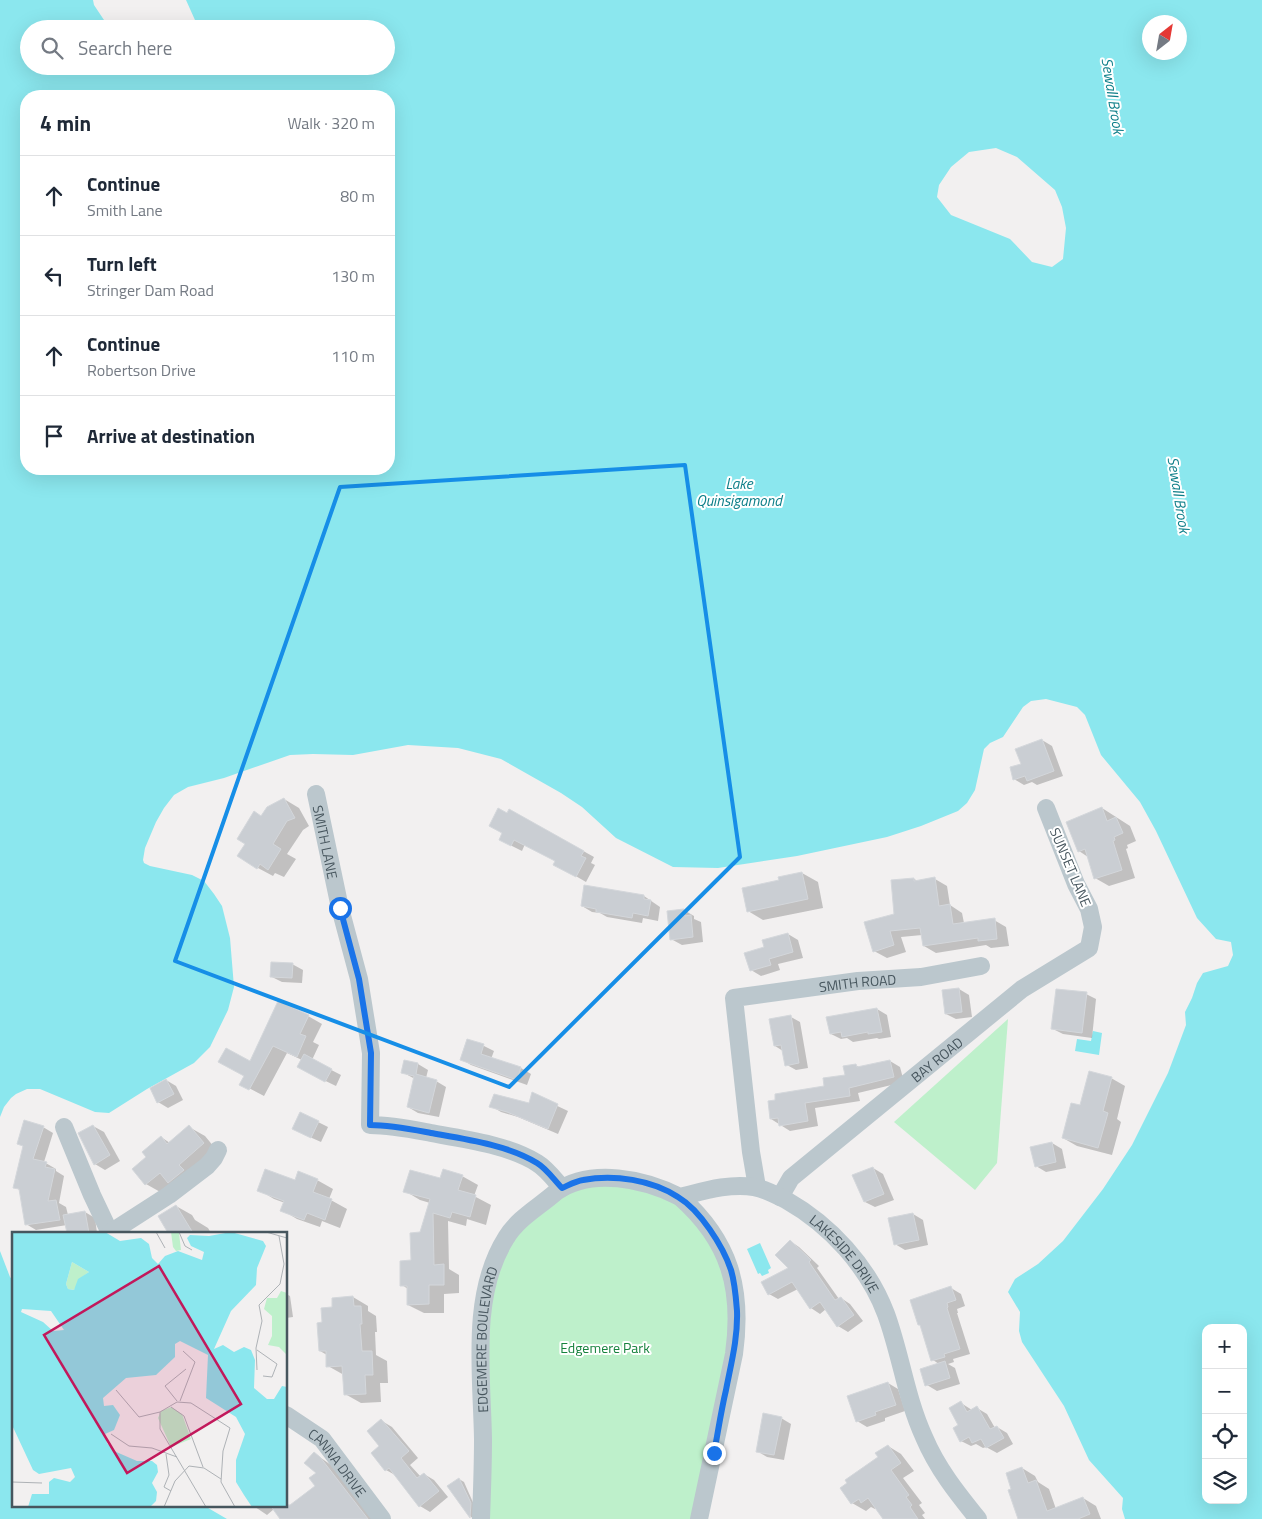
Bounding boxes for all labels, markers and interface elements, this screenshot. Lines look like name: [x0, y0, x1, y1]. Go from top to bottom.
north arrow: [1142, 15, 1187, 60]
search box: [20, 20, 395, 75]
text: Search here: [78, 33, 172, 62]
icon: search: [38, 34, 66, 62]
water label: Sewall Brook: [1096, 56, 1131, 138]
text: 4 min: [40, 107, 91, 139]
text: Walk · 320 m: [287, 111, 375, 135]
text: Continue: [87, 169, 160, 198]
icon: ahead: [40, 182, 68, 210]
text: 80 m: [340, 184, 375, 208]
text: Smith Lane: [87, 198, 163, 222]
text: Turn left: [87, 249, 157, 278]
icon: left: [40, 262, 68, 290]
text: 130 m: [331, 264, 375, 288]
text: Stringer Dam Road: [87, 278, 214, 302]
text: Continue: [87, 329, 160, 358]
icon: ahead: [40, 342, 68, 370]
text: 110 m: [331, 344, 375, 368]
text: Robertson Drive: [87, 358, 196, 382]
text: Arrive at destination: [87, 421, 255, 450]
icon: arrive: [40, 422, 68, 450]
water label: Sewall Brook: [1162, 455, 1197, 537]
water label: Lake Quinsigamond: [696, 472, 783, 512]
street label: SMITH LANE: [308, 803, 344, 881]
street label: SUNSET LANE: [1045, 824, 1097, 910]
route start: [329, 897, 352, 920]
street label: SMITH ROAD: [817, 968, 897, 997]
street label: BAY ROAD: [906, 1031, 967, 1087]
street label: LAKESIDE DRIVE: [806, 1209, 885, 1297]
inset map: [12, 1232, 288, 1506]
street label: EDGEMERE BOULEVARD: [470, 1263, 502, 1413]
map controls: [1202, 1324, 1247, 1504]
button: +: [1202, 1324, 1247, 1369]
park label: Edgemere Park: [560, 1337, 650, 1358]
button: −: [1202, 1369, 1247, 1414]
button: locate: [1202, 1414, 1247, 1459]
street label: CANNA DRIVE: [305, 1423, 372, 1501]
route end: [703, 1442, 726, 1465]
button: layers: [1202, 1459, 1247, 1504]

